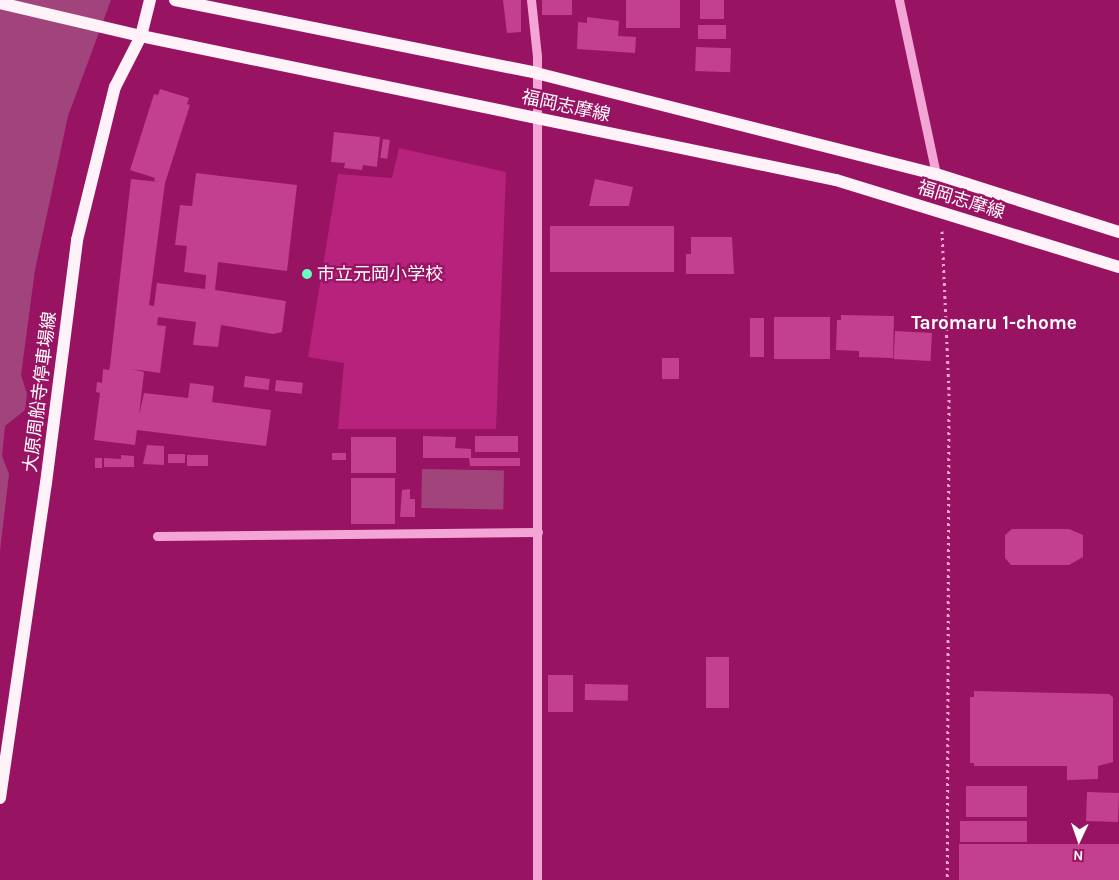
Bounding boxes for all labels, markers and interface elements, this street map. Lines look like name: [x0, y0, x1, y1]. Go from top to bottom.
street label: 福岡志摩線: [520, 86, 612, 126]
street label: 福岡志摩線: [915, 177, 1007, 223]
place label: 市立元岡小学校: [317, 263, 443, 285]
marker: 市立元岡小学校: [301, 268, 313, 280]
street label: 大原周船寺停車場線: [19, 310, 61, 474]
district label: Taromaru 1-chome: [911, 313, 1077, 335]
north arrow: [1054, 815, 1104, 865]
text: N: [1073, 847, 1084, 864]

